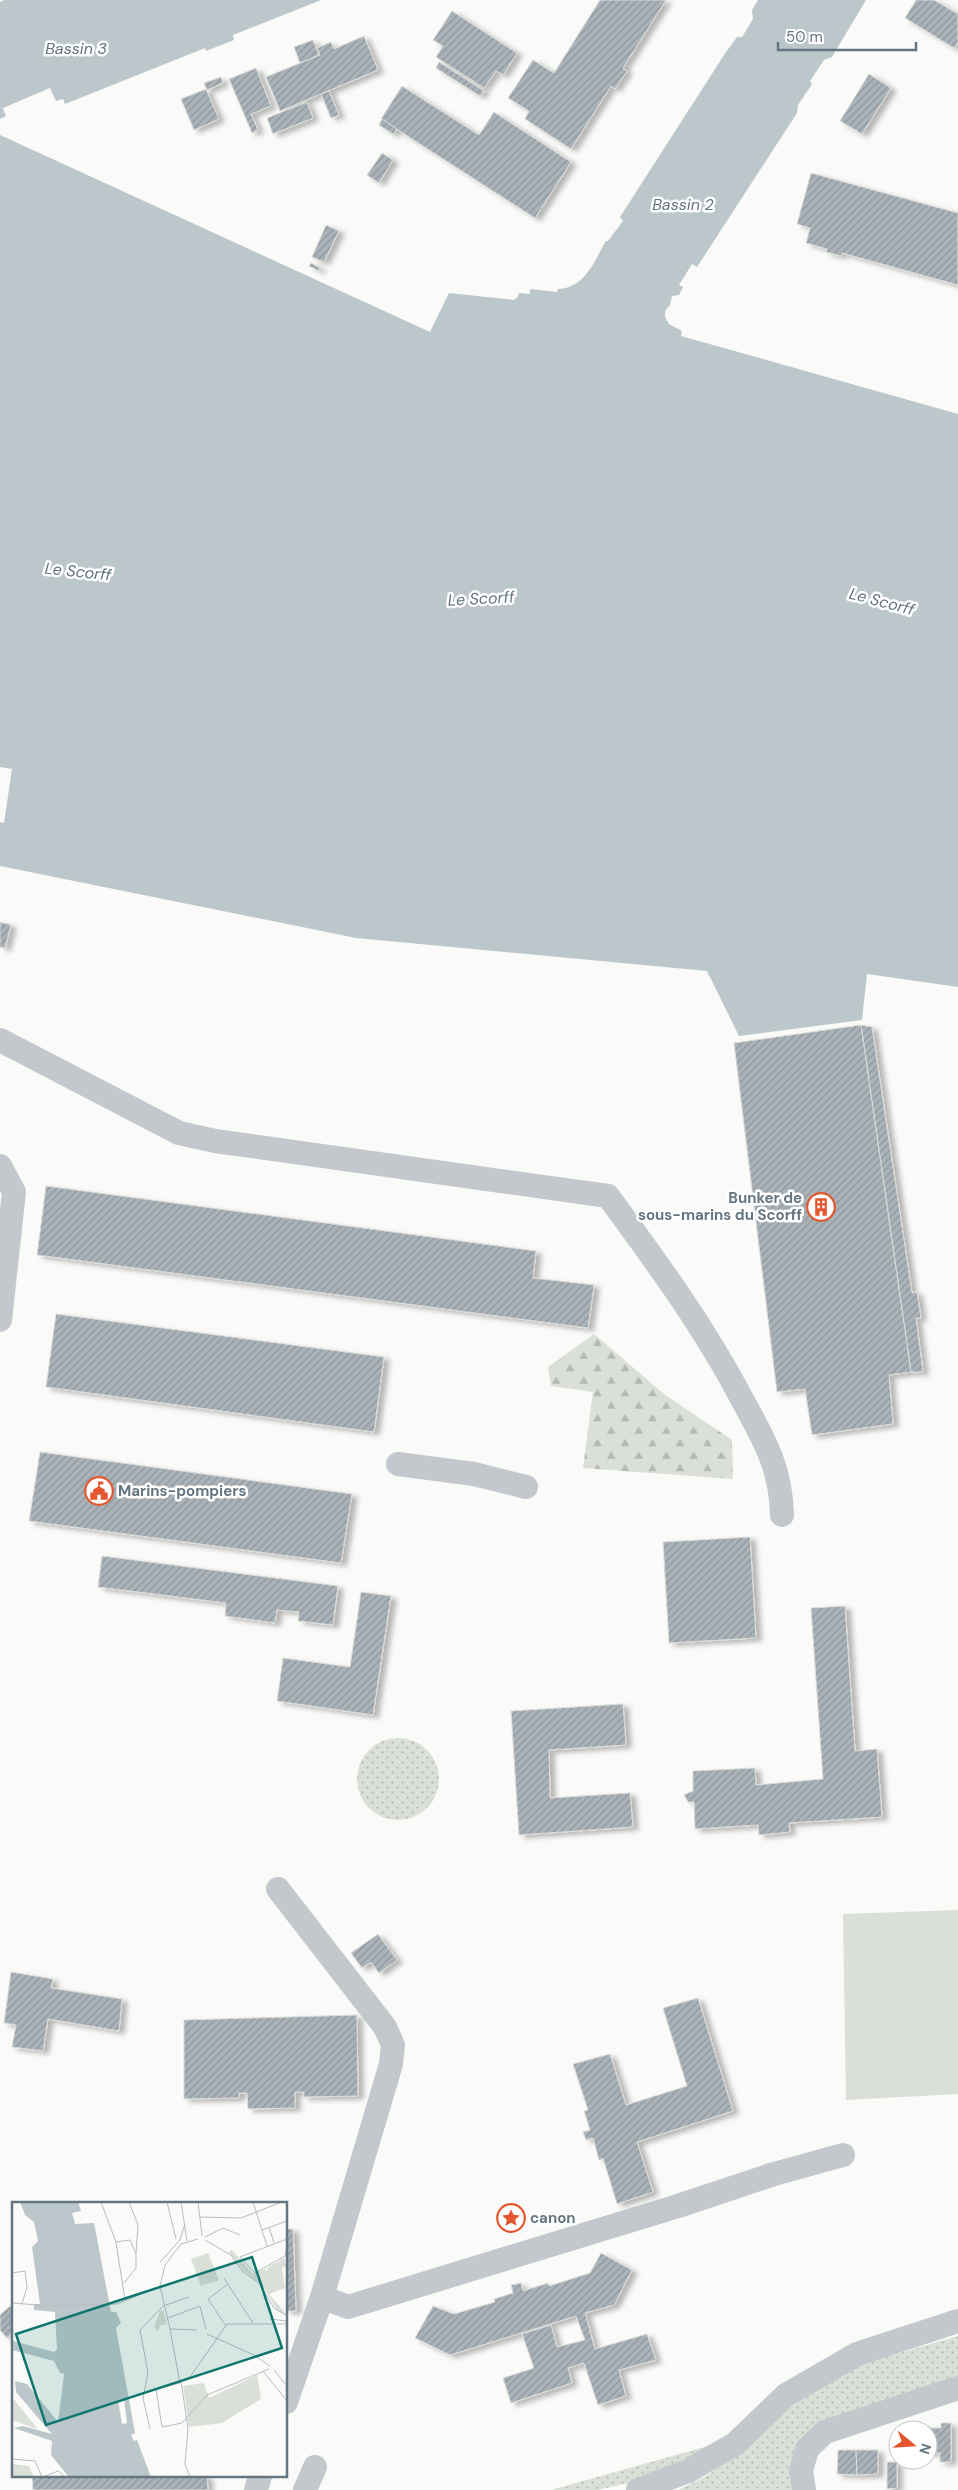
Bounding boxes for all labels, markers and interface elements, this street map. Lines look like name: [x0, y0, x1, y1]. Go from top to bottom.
scale bar: [778, 20, 916, 52]
text: 50 m: [786, 27, 823, 47]
water label: Bassin 3: [45, 38, 107, 59]
water label: Bassin 2: [652, 194, 714, 215]
water label: Le Scorff: [44, 558, 114, 586]
water label: Le Scorff: [847, 583, 918, 621]
water label: Le Scorff: [447, 586, 516, 611]
place label: Bunker de sous-marins du Scorff: [638, 1188, 802, 1225]
building icon: Bunker de sous-marins du Scorff: [806, 1192, 836, 1222]
public building icon: Marins-pompiers: [84, 1476, 114, 1506]
place label: Marins-pompiers: [118, 1481, 246, 1501]
inset map: [12, 2202, 288, 2478]
place icon: canon: [496, 2203, 526, 2233]
place label: canon: [530, 2208, 576, 2228]
north arrow: [888, 2420, 938, 2470]
text: N: [915, 2441, 936, 2457]

